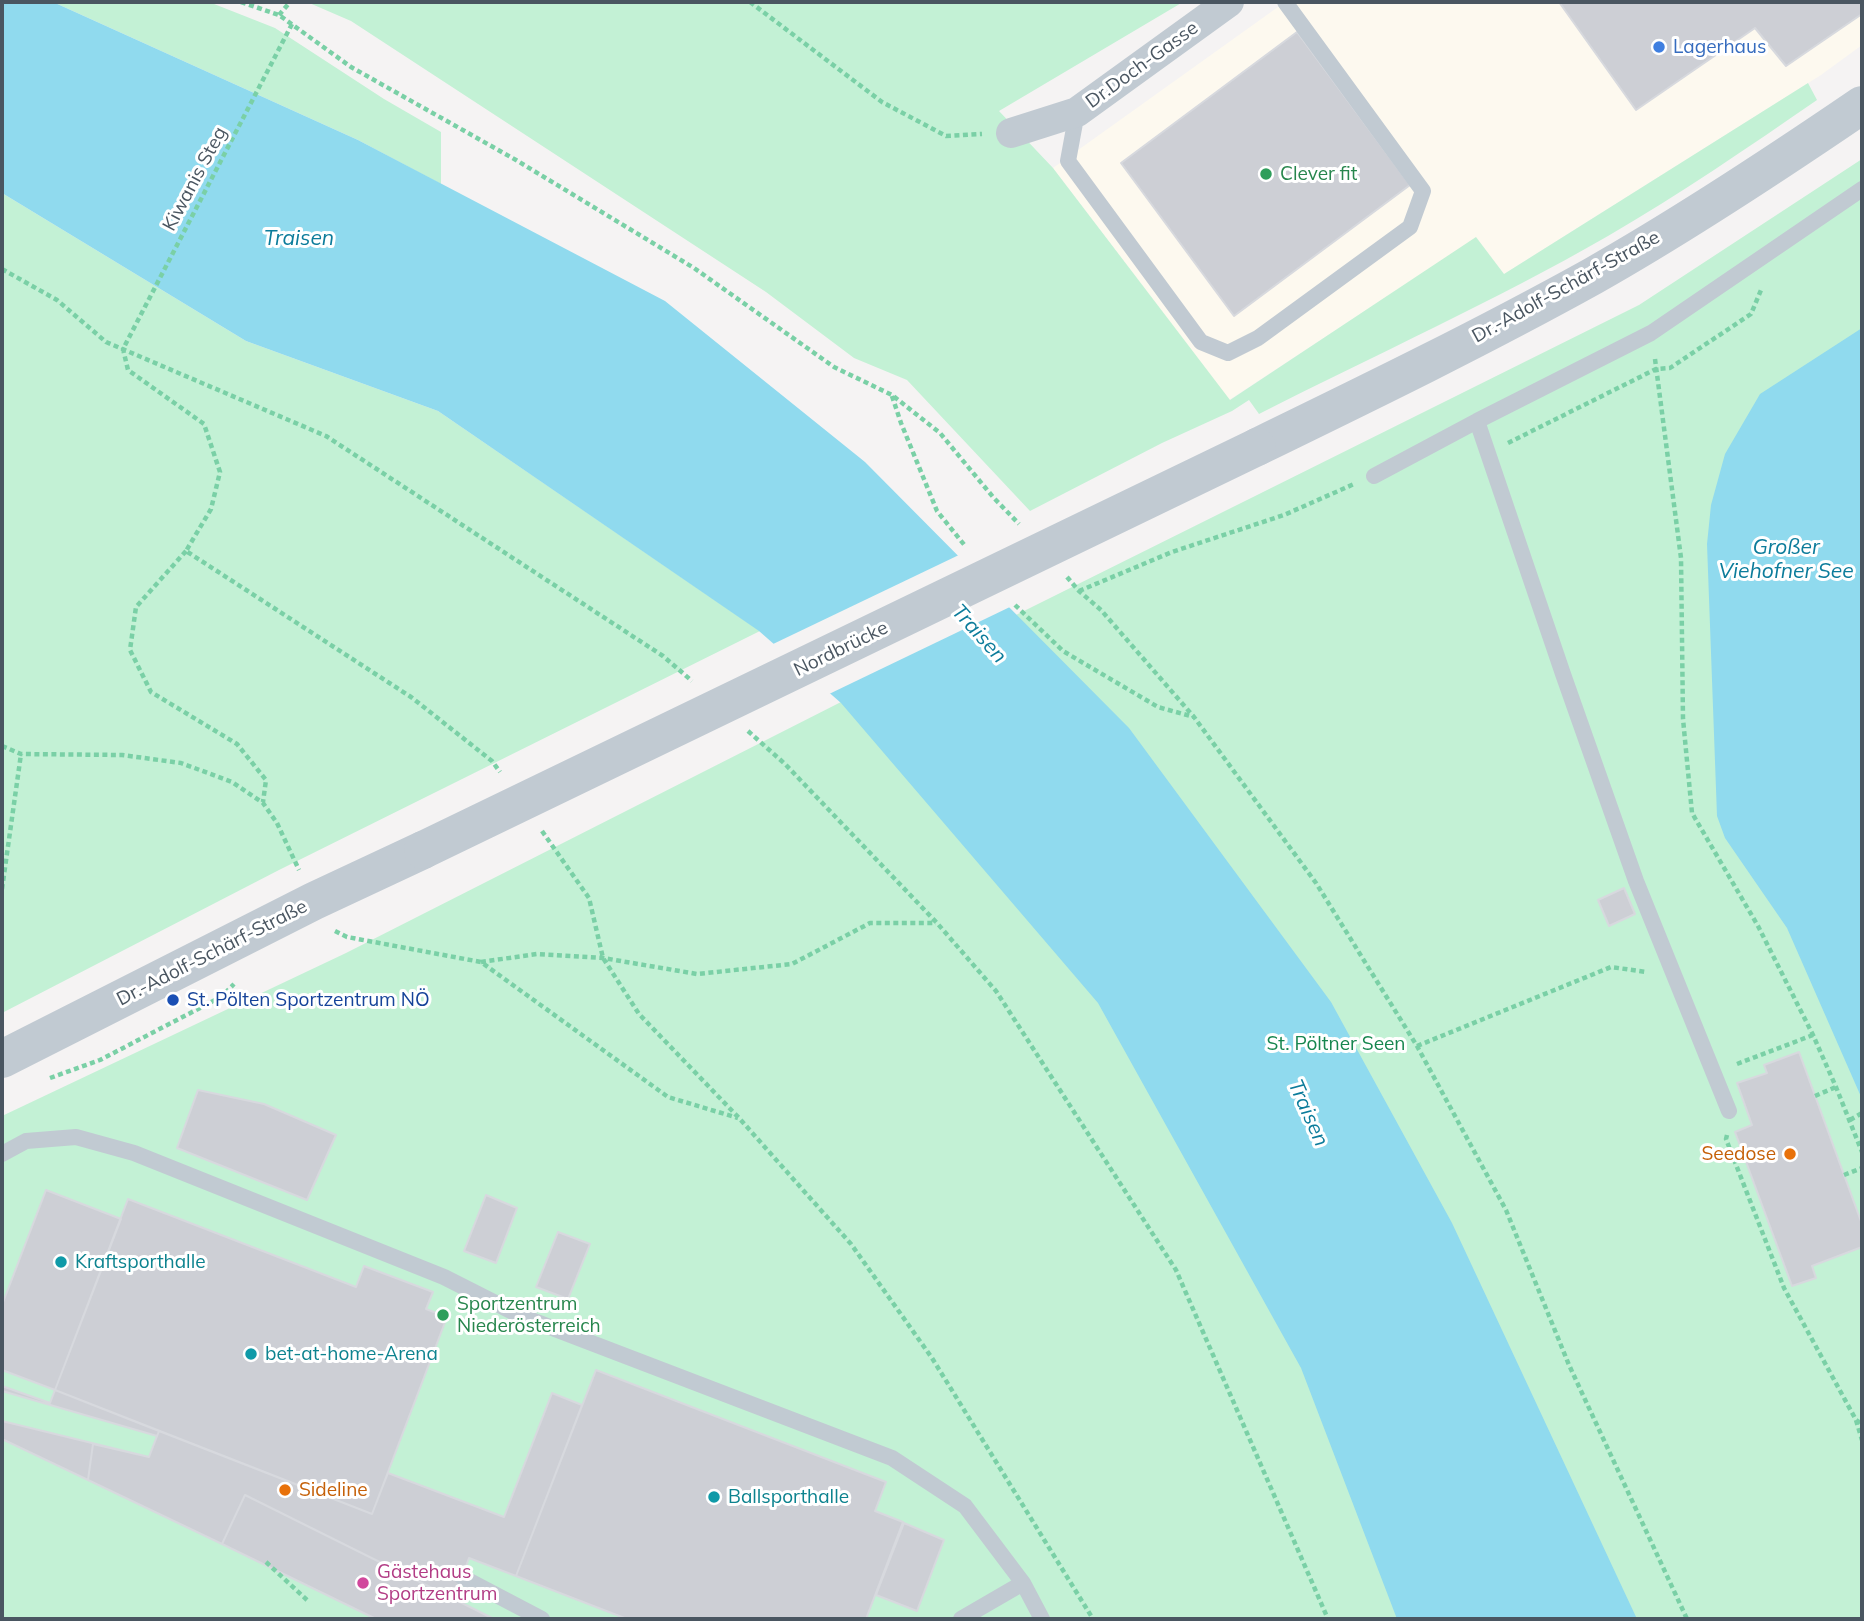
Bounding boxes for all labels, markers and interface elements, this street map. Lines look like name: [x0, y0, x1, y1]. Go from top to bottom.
street label: Dr.Doch-Gasse: [1081, 17, 1203, 113]
place label: Lagerhaus: [1673, 36, 1766, 58]
marker: Lagerhaus: [1651, 39, 1667, 55]
street label: Kiwanis Steg: [158, 123, 232, 235]
place label: Clever fit: [1280, 163, 1357, 185]
marker: Clever fit: [1258, 166, 1274, 182]
water label: Traisen: [264, 226, 334, 252]
street label: Dr.-Adolf-Schärf-Straße: [1468, 226, 1664, 348]
water label: Großer Viehofner See: [1718, 535, 1854, 585]
water label: Traisen: [946, 599, 1012, 669]
street label: Nordbrücke: [790, 616, 892, 682]
street label: Dr.-Adolf-Schärf-Straße: [113, 895, 311, 1011]
place label: St. Pölten Sportzentrum NÖ: [187, 989, 430, 1011]
marker: St. Pölten Sportzentrum NÖ: [165, 992, 181, 1008]
park label: St. Pöltner Seen: [1267, 1033, 1405, 1055]
water label: Traisen: [1282, 1076, 1334, 1150]
place label: Seedose: [1701, 1143, 1776, 1165]
marker: Seedose: [1782, 1146, 1798, 1162]
place label: Kraftsporthalle: [75, 1251, 206, 1273]
marker: Kraftsporthalle: [53, 1254, 69, 1270]
place label: Sportzentrum Niederösterreich: [457, 1293, 601, 1337]
marker: Sportzentrum Niederösterreich: [435, 1307, 451, 1323]
place label: bet-at-home-Arena: [265, 1343, 438, 1365]
marker: bet-at-home-Arena: [243, 1346, 259, 1362]
place label: Sideline: [299, 1479, 368, 1501]
marker: Sideline: [277, 1482, 293, 1498]
place label: Ballsporthalle: [728, 1486, 849, 1508]
marker: Ballsporthalle: [706, 1489, 722, 1505]
place label: Gästehaus Sportzentrum: [377, 1561, 497, 1605]
marker: Gästehaus Sportzentrum: [355, 1575, 371, 1591]

